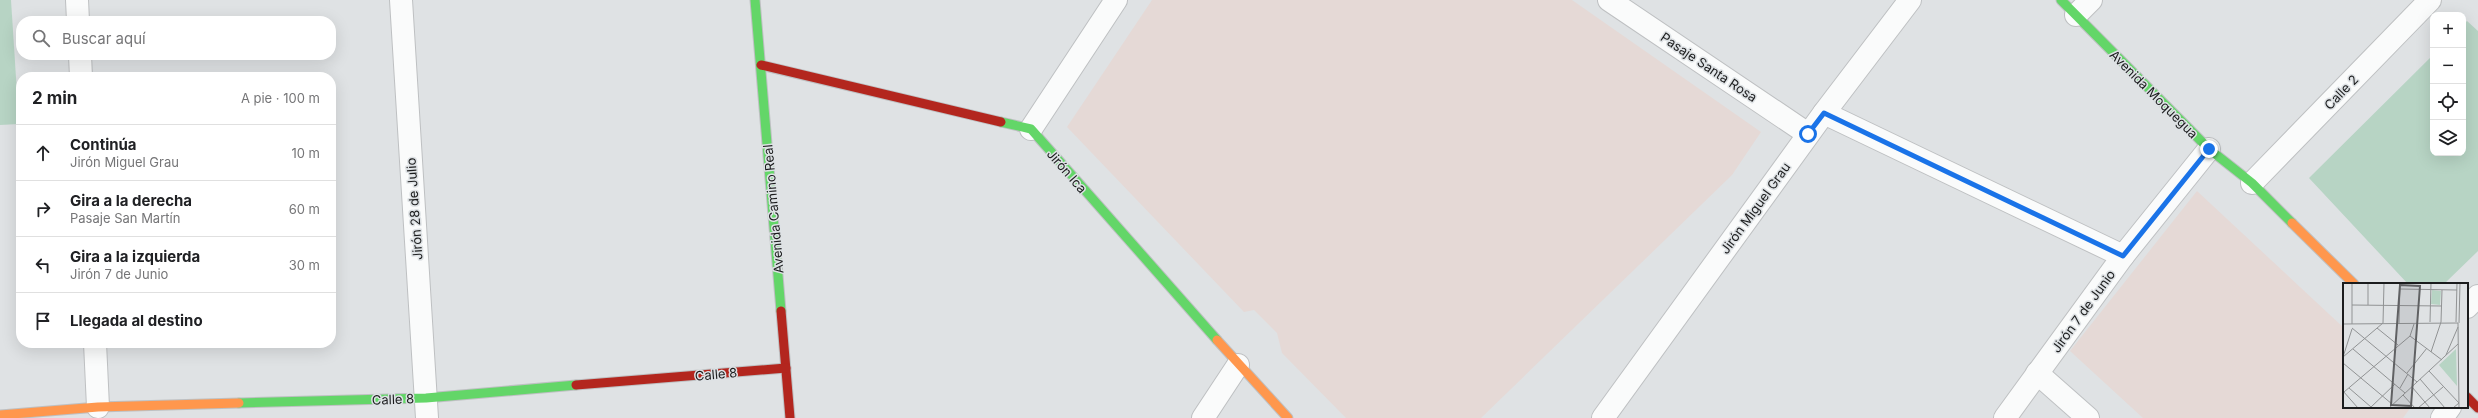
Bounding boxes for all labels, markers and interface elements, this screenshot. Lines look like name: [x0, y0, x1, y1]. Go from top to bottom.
map controls: [2430, 12, 2466, 156]
button: +: [2430, 12, 2466, 48]
search box: [16, 16, 336, 60]
icon: search: [30, 27, 52, 49]
text: Buscar aquí: [62, 29, 146, 48]
street label: Pasaje Santa Rosa: [1658, 29, 1760, 105]
street label: Avenida Moquegua: [2107, 47, 2201, 141]
button: −: [2430, 48, 2466, 84]
street label: Calle 2: [2321, 71, 2361, 113]
button: locate: [2430, 84, 2466, 120]
text: 2 min: [32, 88, 77, 108]
text: A pie · 100 m: [241, 90, 320, 106]
button: layers: [2430, 120, 2466, 156]
route start: [1799, 125, 1817, 143]
text: Continúa: [70, 135, 137, 154]
route end: [2200, 140, 2218, 158]
icon: ahead: [32, 142, 54, 164]
street label: Avenida Camino Real: [759, 144, 787, 274]
text: 10 m: [291, 145, 320, 161]
street label: Jirón Ica: [1044, 146, 1090, 196]
text: Jirón Miguel Grau: [70, 154, 179, 170]
street label: Jirón 28 de Julio: [402, 157, 426, 261]
street label: Jirón Miguel Grau: [1717, 159, 1793, 257]
text: Gira a la derecha: [70, 191, 192, 210]
icon: right: [32, 198, 54, 220]
text: 60 m: [289, 201, 320, 217]
text: Pasaje San Martín: [70, 210, 180, 226]
text: Gira a la izquierda: [70, 247, 200, 266]
icon: left: [32, 254, 54, 276]
text: 30 m: [289, 257, 320, 273]
text: Jirón 7 de Junio: [70, 266, 168, 282]
street label: Jirón 7 de Junio: [2048, 266, 2118, 355]
inset map: [2343, 283, 2468, 408]
icon: arrive: [32, 310, 54, 332]
text: Llegada al destino: [70, 311, 203, 330]
street label: Calle 8: [694, 364, 738, 384]
street label: Calle 8: [372, 390, 414, 408]

